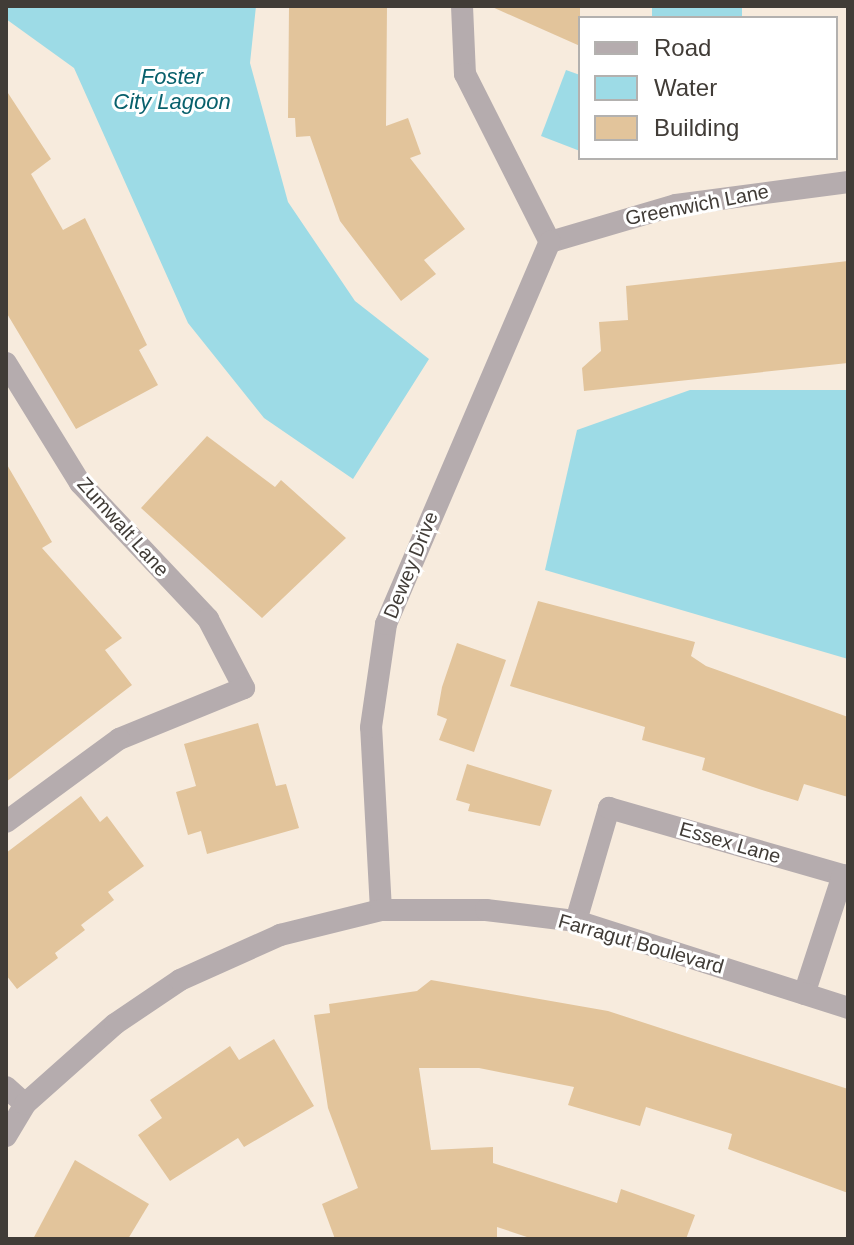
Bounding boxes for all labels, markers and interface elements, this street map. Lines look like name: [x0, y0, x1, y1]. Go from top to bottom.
legend: [578, 16, 838, 160]
text: Road: [654, 34, 711, 61]
water label: Foster City Lagoon: [113, 63, 231, 114]
text: Water: [654, 74, 717, 101]
text: Building: [654, 114, 739, 141]
street label: Greenwich Lane: [623, 179, 771, 231]
street label: Zumwalt Lane: [72, 472, 174, 582]
street label: Dewey Drive: [379, 508, 443, 622]
street label: Essex Lane: [676, 817, 784, 869]
street label: Farragut Boulevard: [555, 909, 727, 979]

